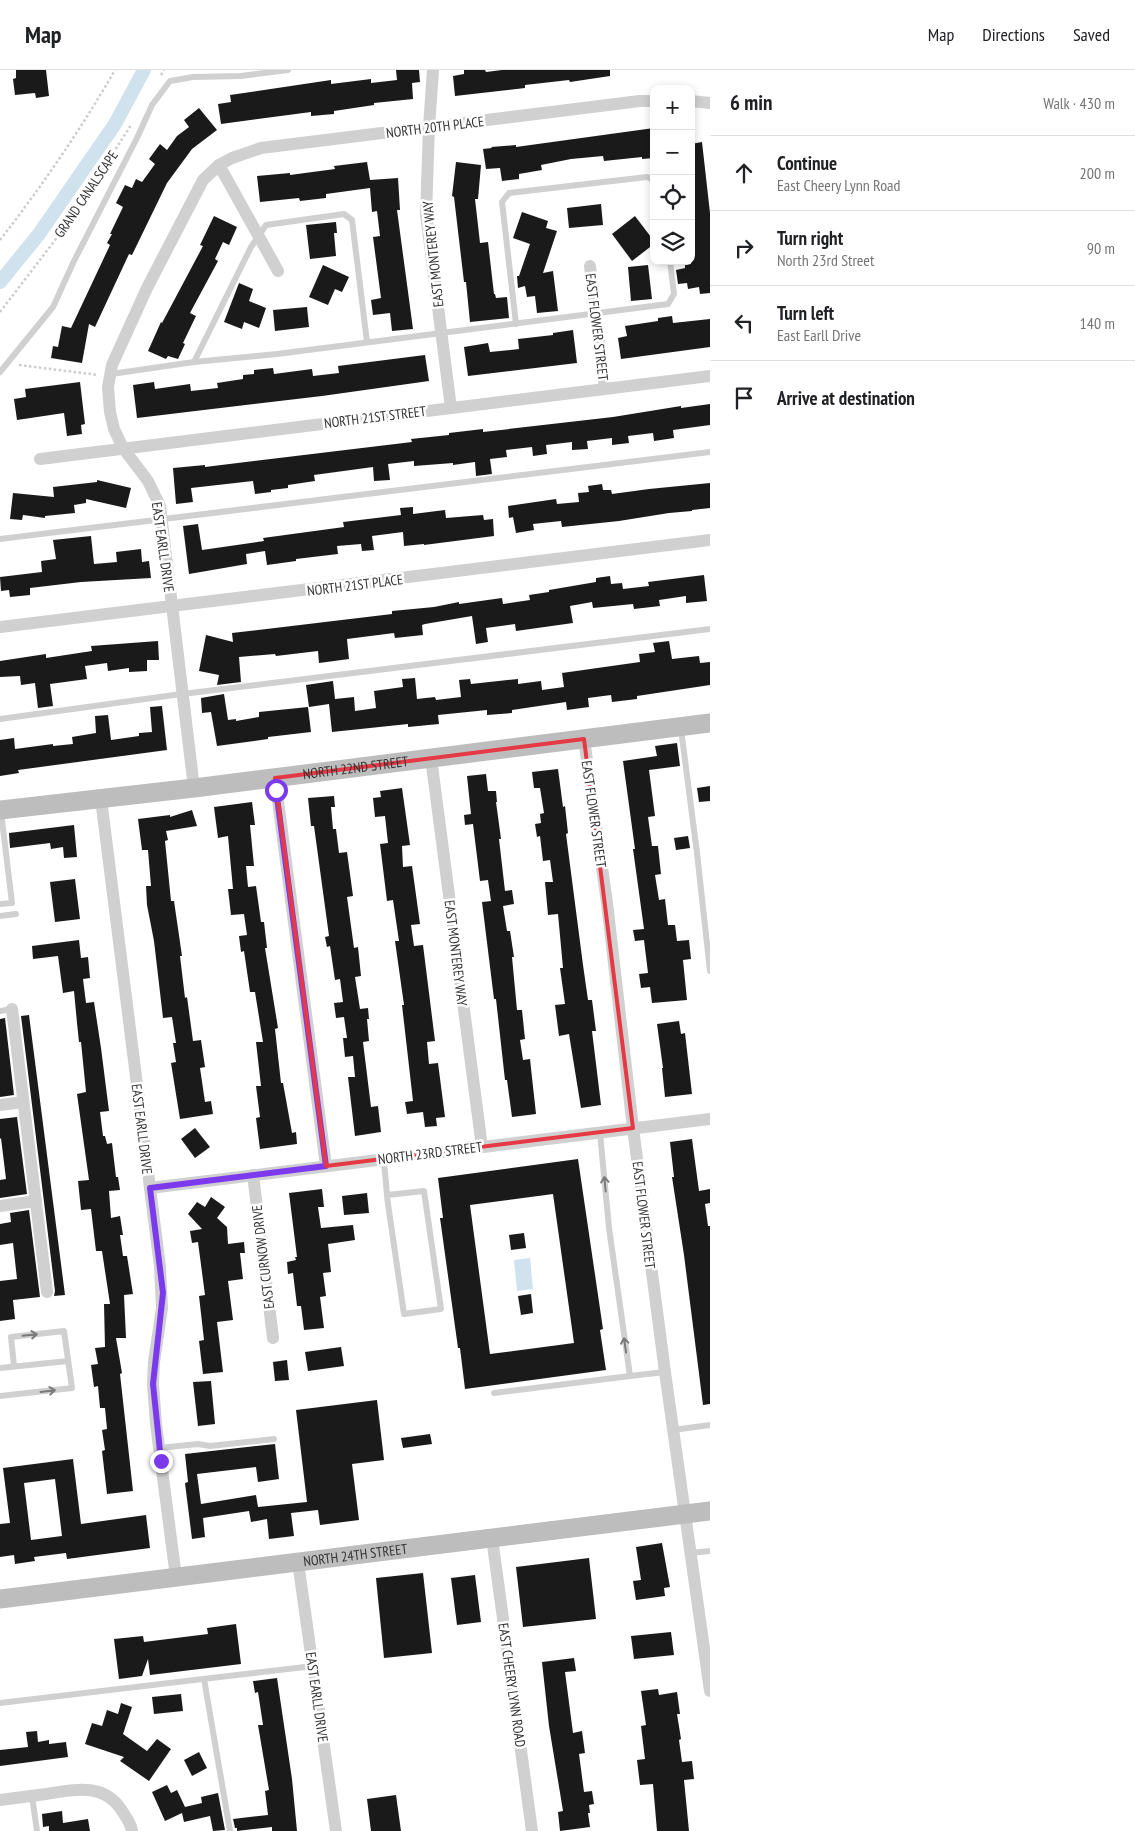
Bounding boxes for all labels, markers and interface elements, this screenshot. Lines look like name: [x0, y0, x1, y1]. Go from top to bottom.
text: Map: [25, 19, 62, 50]
text: Map: [928, 23, 954, 46]
text: Directions: [982, 23, 1045, 46]
text: Saved: [1073, 23, 1110, 46]
map controls: [650, 85, 695, 265]
button: +: [650, 85, 695, 130]
text: 6 min: [730, 89, 772, 116]
text: Walk · 430 m: [1043, 93, 1115, 113]
street label: NORTH 20TH PLACE: [385, 112, 485, 142]
button: −: [650, 130, 695, 175]
street label: GRAND CANALSCAPE: [50, 147, 122, 241]
text: Continue: [777, 151, 837, 175]
icon: ahead: [730, 159, 758, 187]
text: 200 m: [1080, 163, 1115, 183]
button: locate: [650, 175, 695, 220]
text: East Cheery Lynn Road: [777, 175, 900, 195]
street label: EAST MONTEREY WAY: [418, 199, 448, 308]
button: layers: [650, 220, 695, 265]
text: Turn right: [777, 226, 843, 250]
icon: right: [730, 234, 758, 262]
text: 90 m: [1087, 238, 1115, 258]
text: North 23rd Street: [777, 250, 874, 270]
street label: EAST FLOWER STREET: [581, 272, 613, 382]
text: Turn left: [777, 301, 834, 325]
icon: left: [730, 309, 758, 337]
text: 140 m: [1080, 313, 1115, 333]
text: East Earll Drive: [777, 325, 861, 345]
icon: arrive: [730, 384, 758, 412]
text: Arrive at destination: [777, 386, 915, 410]
street label: NORTH 21ST STREET: [323, 402, 428, 432]
street label: EAST EARLL DRIVE: [148, 501, 178, 593]
street label: NORTH 21ST PLACE: [306, 570, 404, 600]
street label: NORTH 22ND STREET: [302, 752, 410, 783]
street label: EAST FLOWER STREET: [578, 759, 611, 869]
route start: [265, 779, 288, 802]
street label: EAST MONTEREY WAY: [441, 899, 472, 1008]
street label: EAST EARLL DRIVE: [128, 1083, 156, 1175]
street label: NORTH 23RD STREET: [377, 1138, 484, 1168]
street label: EAST FLOWER STREET: [628, 1160, 660, 1270]
one-way arrow: [600, 1176, 610, 1192]
street label: EAST CURNOW DRIVE: [248, 1204, 278, 1310]
one-way arrow: [22, 1330, 38, 1340]
one-way arrow: [620, 1337, 630, 1353]
one-way arrow: [40, 1386, 56, 1396]
route end: [150, 1450, 173, 1473]
street label: NORTH 24TH STREET: [302, 1540, 409, 1570]
street label: EAST CHEERY LYNN ROAD: [494, 1622, 530, 1748]
street label: EAST EARLL DRIVE: [302, 1651, 332, 1743]

